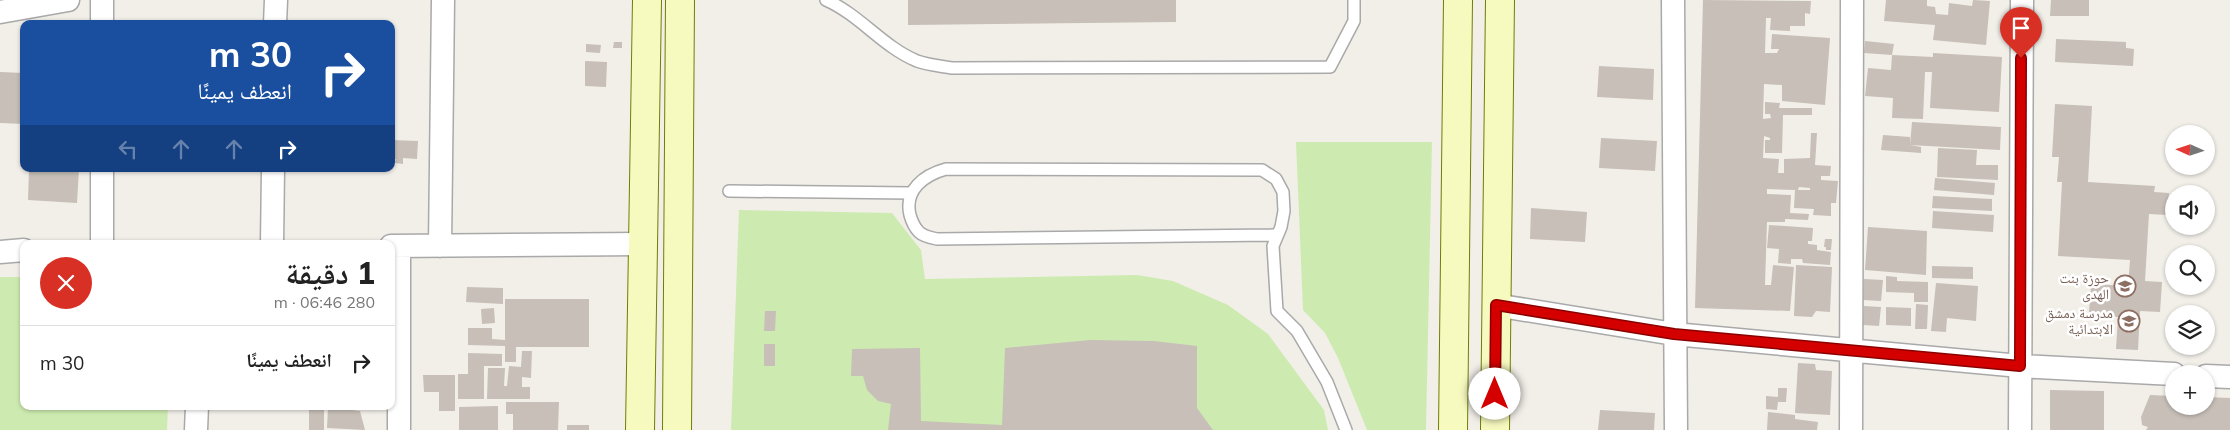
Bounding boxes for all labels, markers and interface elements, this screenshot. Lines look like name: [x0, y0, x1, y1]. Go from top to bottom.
pin: [2000, 7, 2042, 58]
icon: arrive: [2007, 14, 2035, 42]
text: 30 m: [209, 32, 292, 76]
icon: right: [310, 40, 375, 105]
text: انعطف يمينًا: [198, 77, 292, 105]
north arrow: [2165, 125, 2215, 175]
map controls: [2165, 125, 2215, 415]
icon: left: [114, 135, 142, 163]
icon: ahead: [167, 135, 195, 163]
icon: ahead: [220, 135, 248, 163]
icon: right: [273, 135, 301, 163]
button: sound: [2165, 185, 2215, 235]
button: search: [2165, 245, 2215, 295]
text: 1 دقيقة: [286, 254, 375, 292]
button: close: [40, 257, 92, 309]
place label: حوزة بنت الهدى: [2059, 269, 2109, 303]
school or university icon: حوزة بنت الهدى: [2113, 274, 2137, 298]
text: 280 m · 06:46: [274, 292, 375, 312]
place label: مدرسة دمشق الابتدائية: [2045, 304, 2113, 338]
button: layers: [2165, 305, 2215, 355]
school or university icon: مدرسة دمشق الابتدائية: [2117, 309, 2141, 333]
text: انعطف يمينًا: [246, 348, 332, 372]
icon: right: [347, 349, 375, 377]
text: 30 m: [40, 351, 84, 375]
button: +: [2165, 365, 2215, 415]
position arrow: [1468, 367, 1520, 419]

